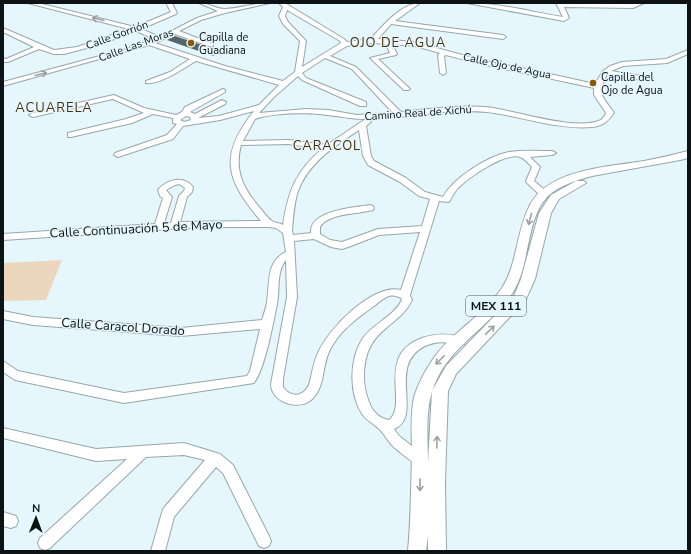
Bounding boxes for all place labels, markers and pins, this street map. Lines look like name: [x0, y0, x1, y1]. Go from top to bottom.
place label: Capilla de Guadiana: [199, 30, 249, 58]
marker: Capilla de Guadiana: [186, 38, 196, 48]
place label: Capilla del Ojo de Agua: [601, 70, 663, 98]
marker: Capilla del Ojo de Agua: [588, 78, 598, 88]

